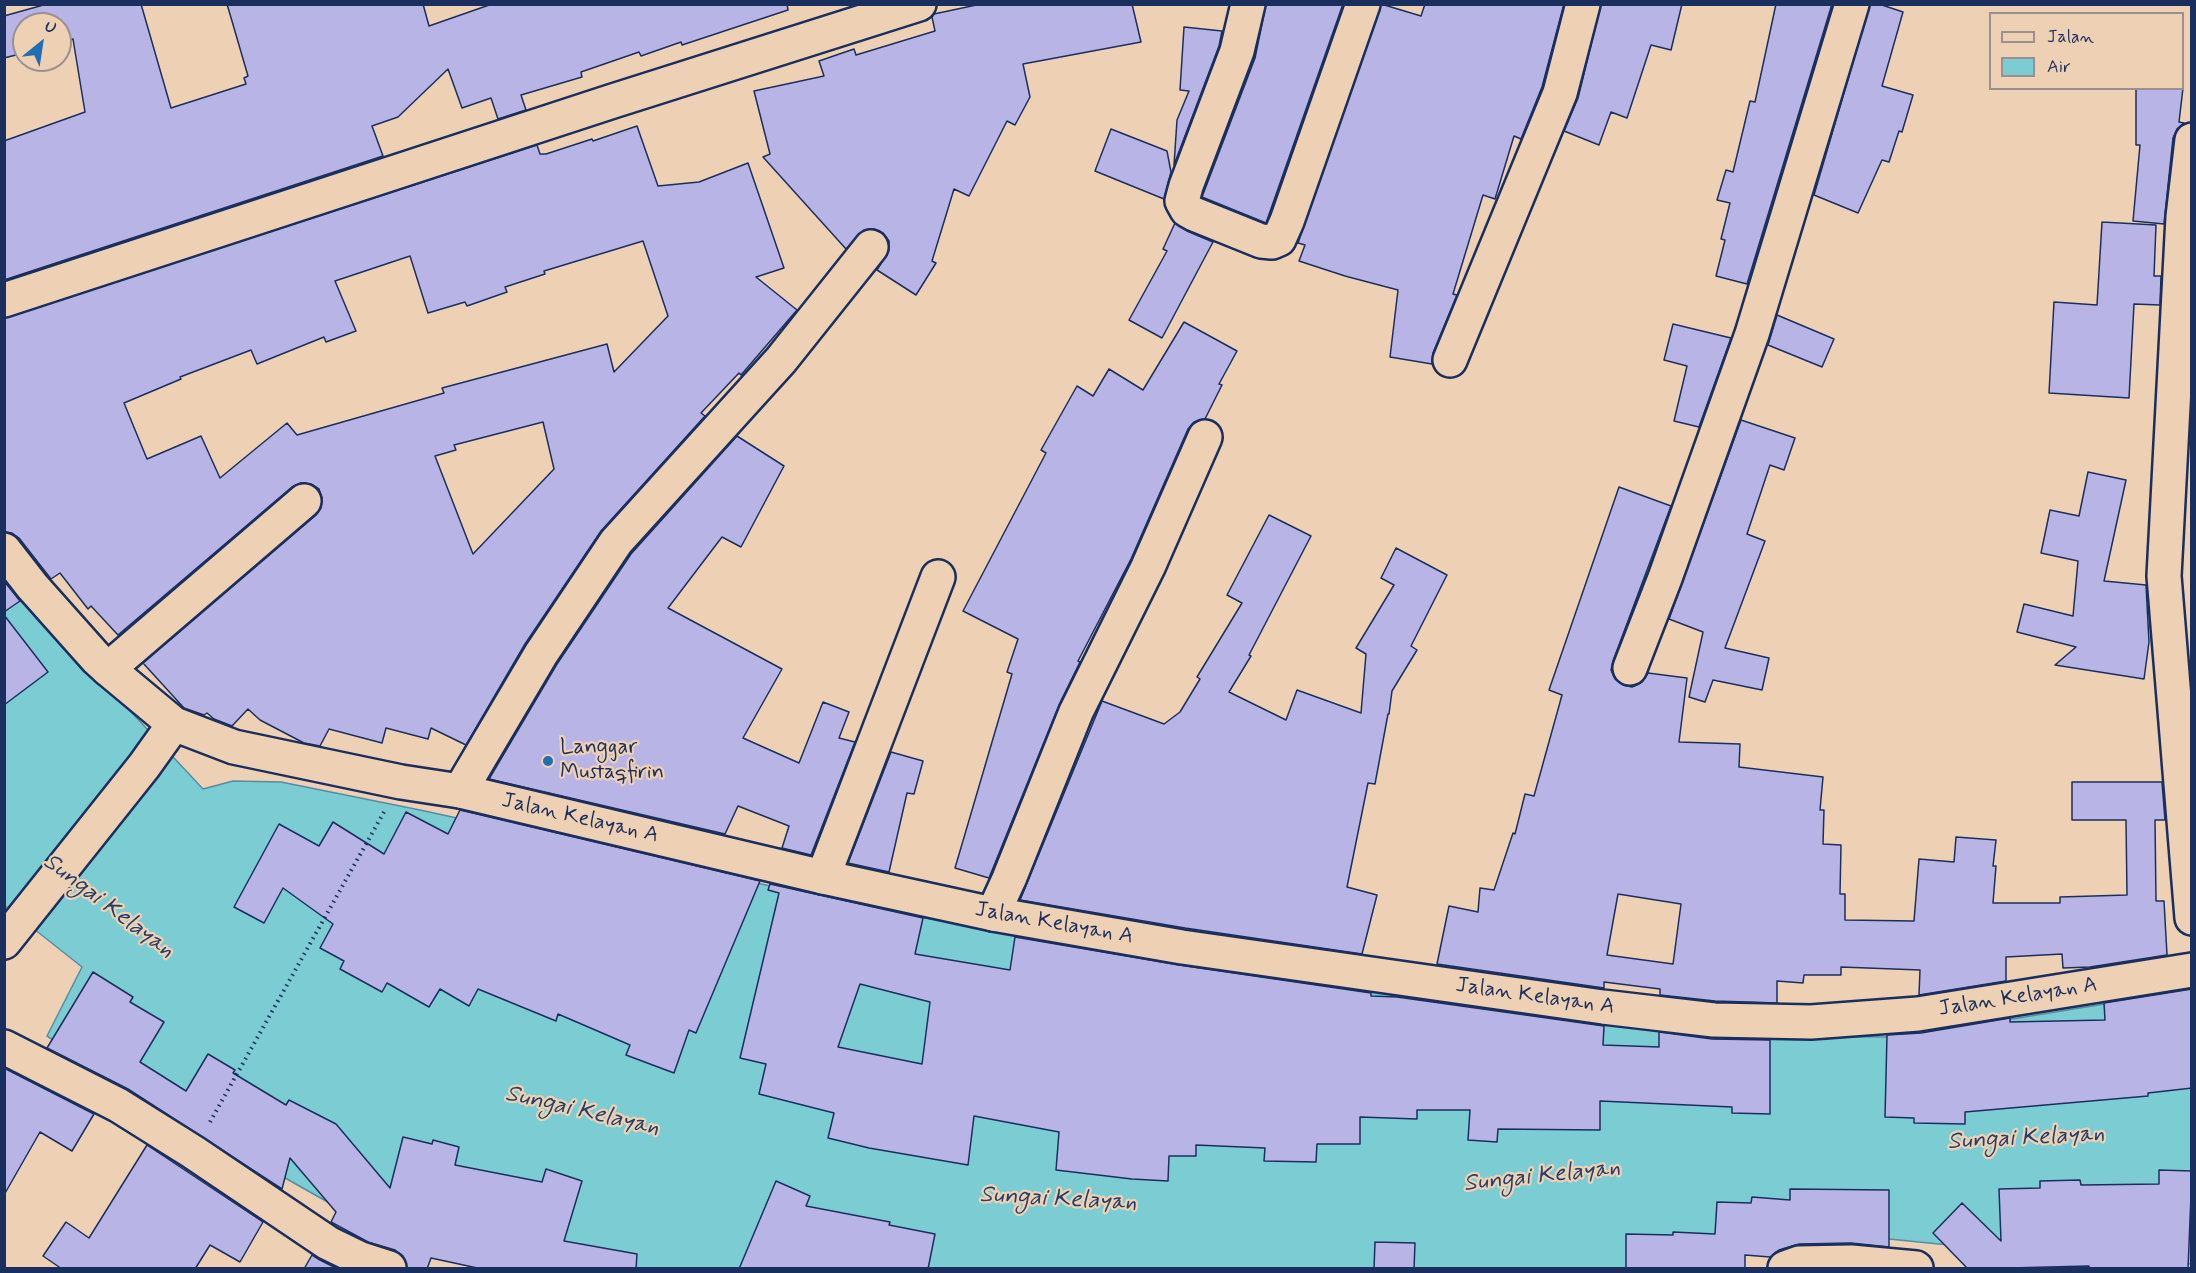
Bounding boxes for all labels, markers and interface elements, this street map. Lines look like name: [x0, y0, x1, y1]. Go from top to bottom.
north arrow: [12, 12, 72, 72]
legend: [1989, 12, 2184, 90]
text: U: [40, 16, 60, 39]
text: Jalan: [2047, 25, 2094, 49]
text: Air: [2047, 55, 2071, 79]
place label: Langgar Mustaqfirin: [560, 735, 664, 786]
marker: Langgar Mustaqfirin: [541, 754, 555, 768]
street label: Jalan Kelayan A: [499, 788, 661, 850]
water label: Sungai Kelayan: [37, 848, 179, 966]
street label: Jalan Kelayan A: [973, 897, 1135, 951]
street label: Jalan Kelayan A: [1937, 972, 2099, 1024]
street label: Jalan Kelayan A: [1454, 973, 1616, 1021]
water label: Sungai Kelayan: [502, 1080, 662, 1144]
water label: Sungai Kelayan: [1947, 1121, 2105, 1157]
water label: Sungai Kelayan: [1462, 1154, 1622, 1200]
water label: Sungai Kelayan: [979, 1182, 1137, 1218]

